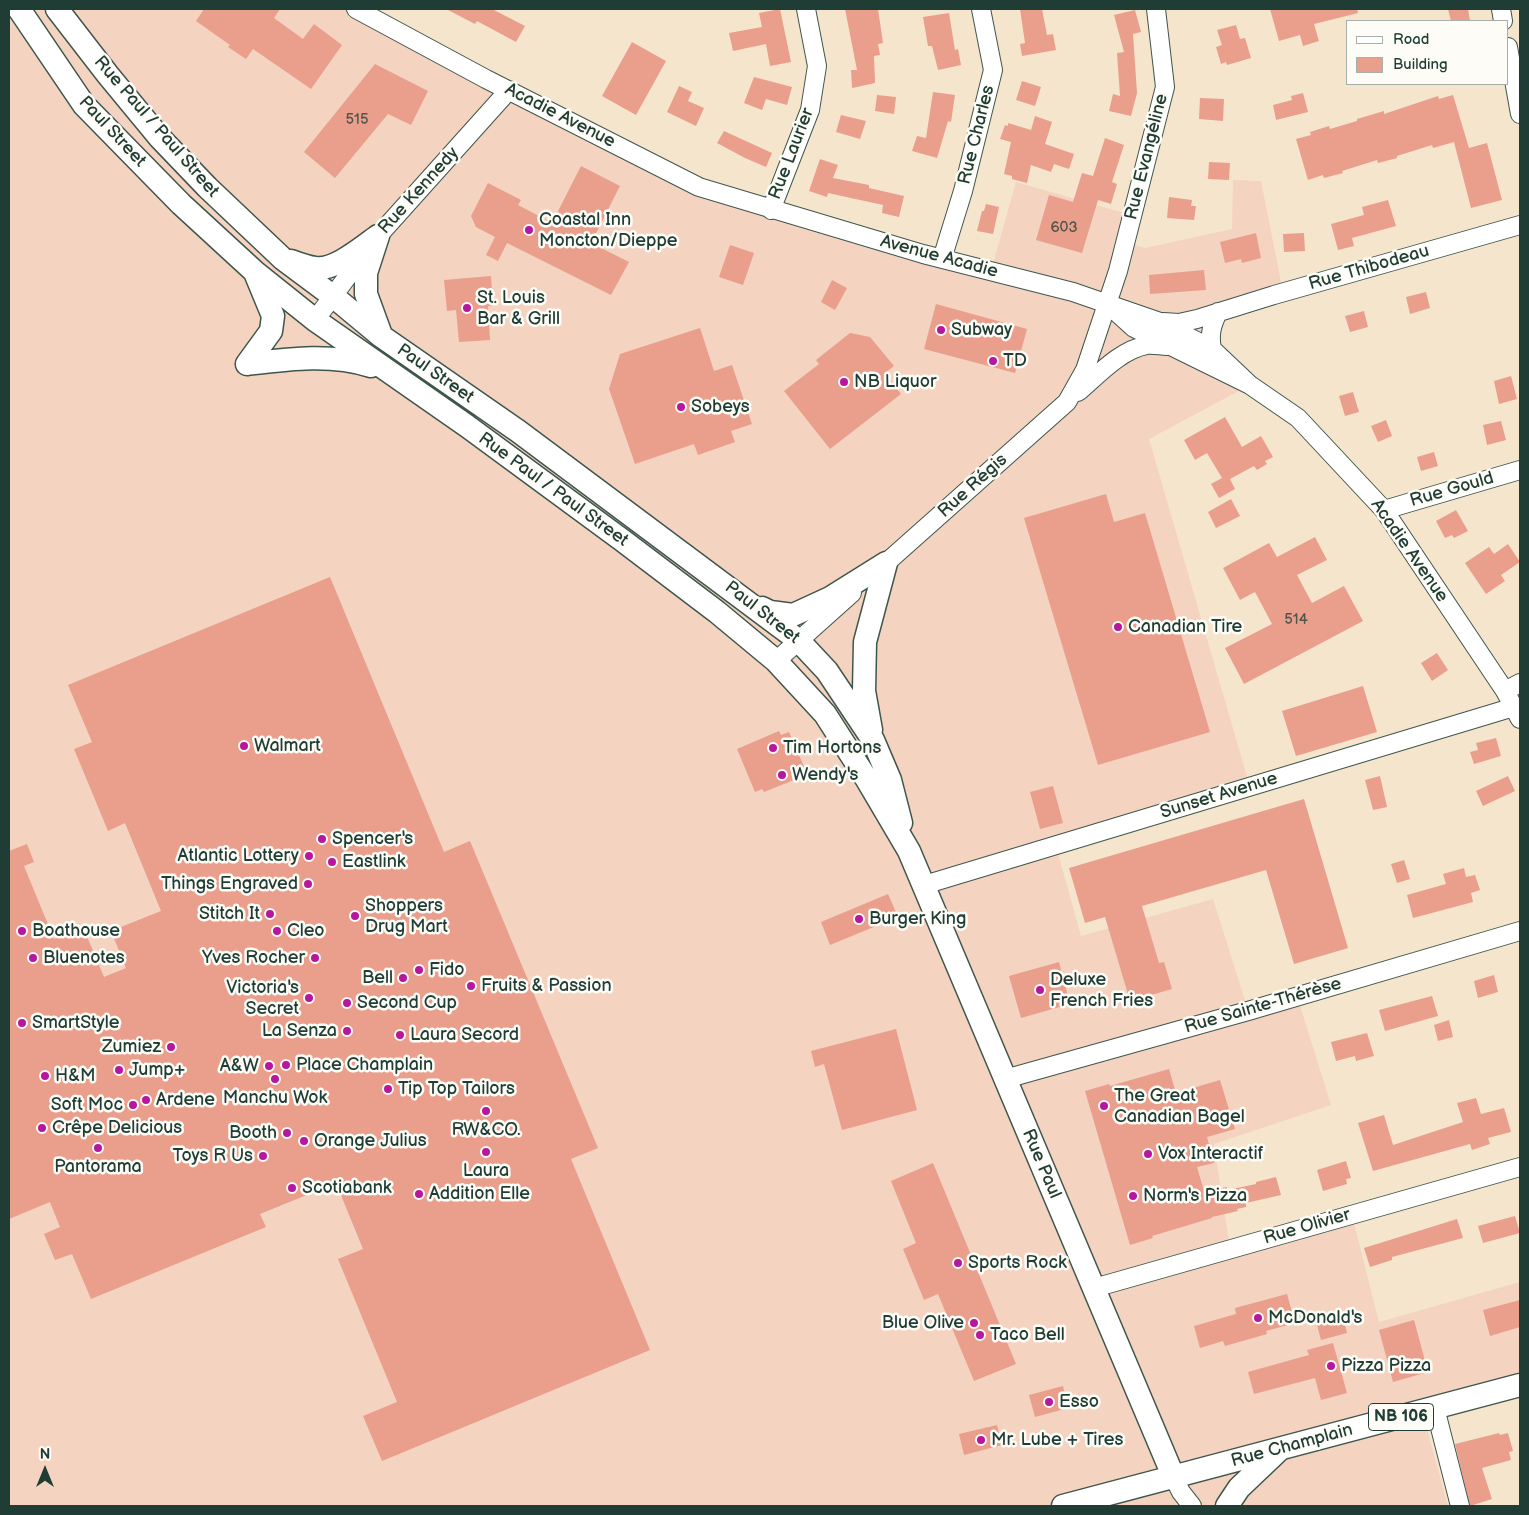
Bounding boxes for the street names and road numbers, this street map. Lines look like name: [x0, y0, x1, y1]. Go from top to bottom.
street label: Rue Paul / Paul Street: [89, 52, 223, 202]
street label: Acadie Avenue: [501, 79, 619, 153]
street label: Rue Charles: [954, 83, 1000, 187]
street label: Paul Street: [74, 92, 150, 172]
street label: Rue Evangéline: [1121, 92, 1173, 222]
street label: Rue Laurier: [765, 105, 819, 203]
street label: Rue Kennedy: [374, 143, 464, 239]
street label: Avenue Acadie: [878, 231, 1000, 283]
street label: Rue Thibodeau: [1306, 240, 1432, 296]
street label: Paul Street: [392, 340, 478, 408]
street label: Rue Paul / Paul Street: [474, 428, 632, 552]
street label: Rue Régis: [934, 449, 1012, 523]
street label: Rue Gould: [1408, 468, 1496, 512]
street label: Acadie Avenue: [1365, 495, 1453, 607]
street label: Paul Street: [720, 577, 804, 649]
street label: Sunset Avenue: [1158, 768, 1280, 824]
street label: Rue Sainte-Thérèse: [1182, 973, 1344, 1039]
street label: Rue Paul: [1017, 1126, 1065, 1202]
street label: Rue Olivier: [1261, 1204, 1353, 1250]
road number: NB 106: [1368, 1404, 1434, 1430]
street label: Rue Champlain: [1229, 1419, 1355, 1473]

